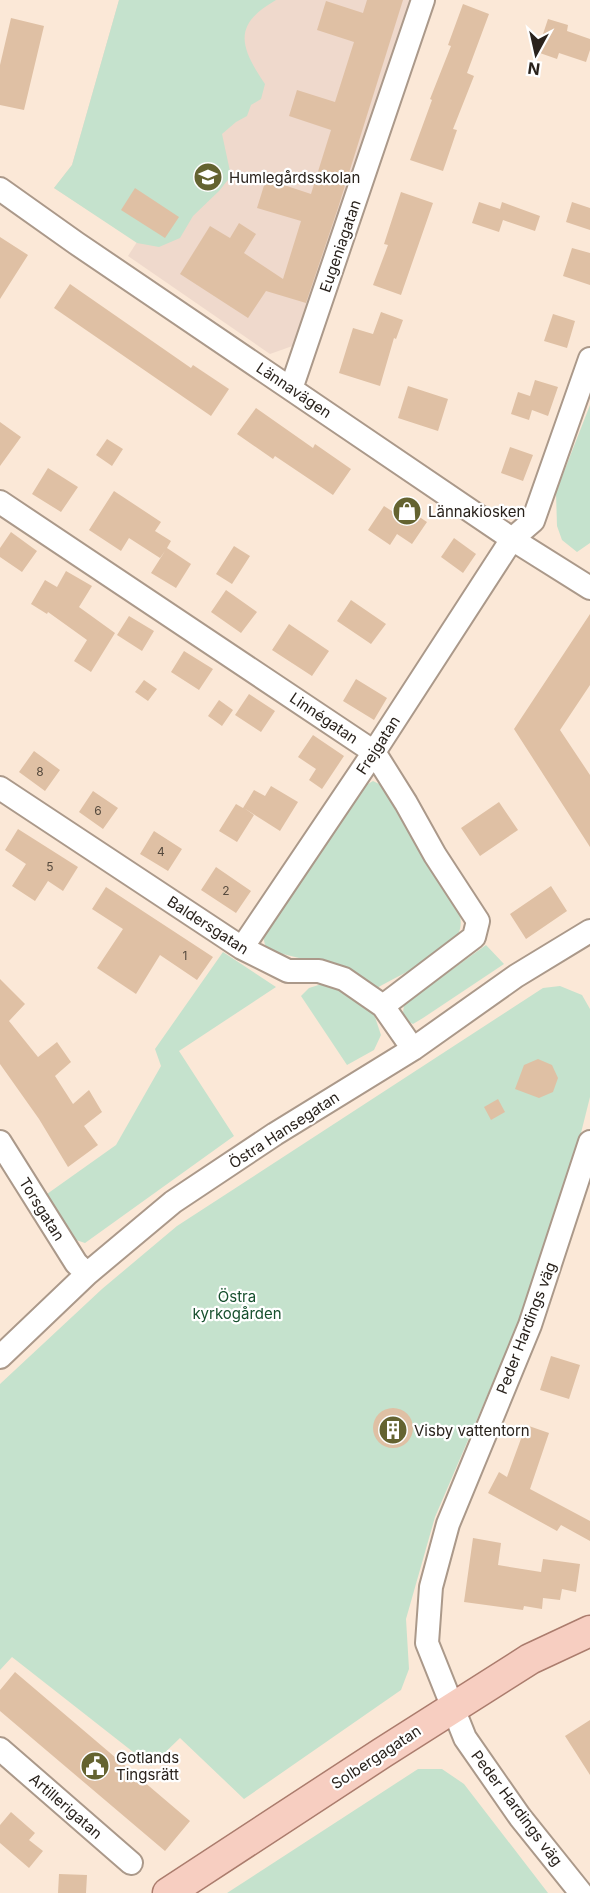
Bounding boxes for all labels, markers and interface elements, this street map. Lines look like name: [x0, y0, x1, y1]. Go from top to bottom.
north arrow: [506, 24, 566, 84]
text: N: [526, 58, 541, 80]
school or university icon: Humlegårdsskolan: [192, 161, 224, 193]
place label: Humlegårdsskolan: [229, 168, 360, 187]
street label: Eugeniagatan: [315, 197, 365, 295]
street label: Lännavägen: [253, 358, 335, 422]
shop icon: Lännakiosken: [391, 495, 423, 527]
place label: Lännakiosken: [428, 502, 525, 521]
street label: Linnégatan: [286, 688, 362, 748]
street label: Frejgatan: [352, 712, 404, 778]
house number: 8: [36, 764, 44, 779]
house number: 6: [94, 803, 102, 818]
house number: 4: [157, 844, 165, 859]
house number: 5: [46, 859, 54, 874]
house number: 2: [222, 883, 230, 898]
street label: Baldersgatan: [164, 892, 252, 958]
house number: 1: [183, 948, 187, 963]
street label: Östra Hansegatan: [225, 1087, 343, 1173]
street label: Torsgatan: [15, 1174, 69, 1244]
street label: Peder Hardings väg: [492, 1259, 560, 1397]
park label: Östra kyrkogården: [192, 1287, 282, 1323]
building icon: Visby vattentorn: [377, 1414, 409, 1446]
place label: Visby vattentorn: [414, 1421, 530, 1440]
street label: Solbergagatan: [328, 1721, 424, 1793]
street label: Peder Hardings väg: [467, 1746, 567, 1870]
place label: Gotlands Tingsrätt: [116, 1748, 179, 1784]
public building icon: Gotlands Tingsrätt: [79, 1750, 111, 1782]
street label: Artillerigatan: [26, 1769, 106, 1843]

